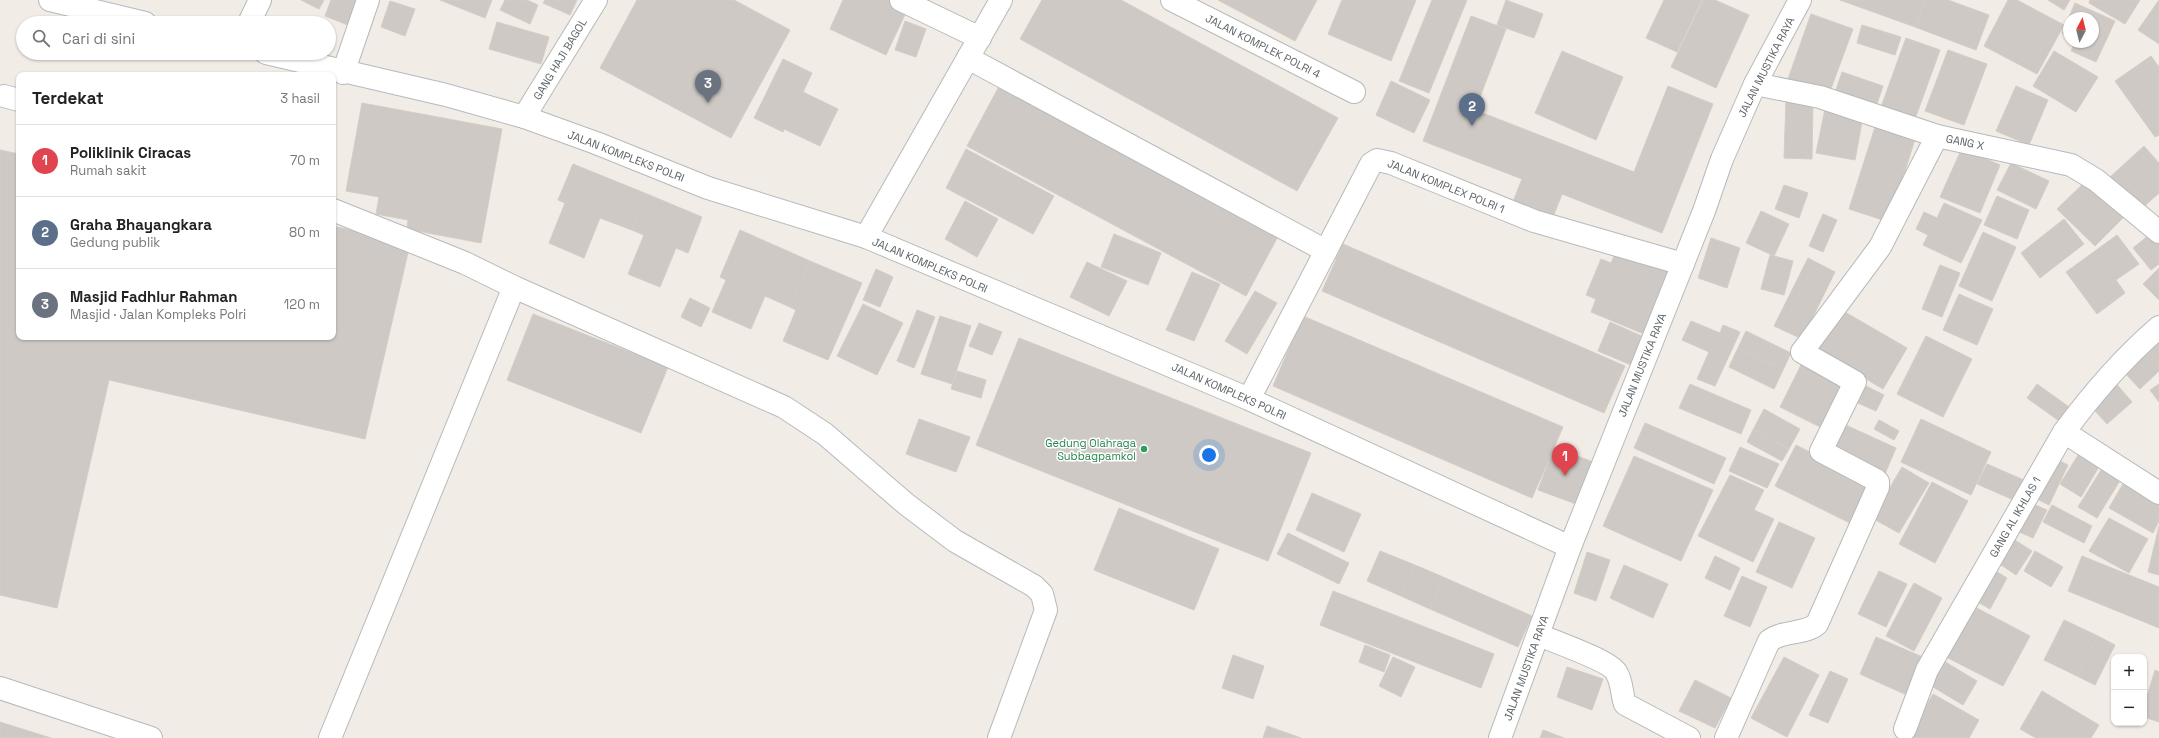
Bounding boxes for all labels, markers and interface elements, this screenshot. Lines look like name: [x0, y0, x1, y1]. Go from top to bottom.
street label: JALAN KOMPLEK POLRI 4: [1203, 11, 1323, 81]
north arrow: [2063, 12, 2099, 48]
street label: JALAN MUSTIKA RAYA: [1735, 14, 1797, 120]
search box: [16, 16, 336, 60]
street label: GANG HAJI BAGOL: [530, 16, 590, 102]
icon: search: [30, 27, 52, 49]
text: Cari di sini: [62, 29, 135, 48]
pin: 3: [695, 70, 721, 103]
text: Terdekat: [32, 87, 104, 109]
text: 3 hasil: [280, 90, 320, 107]
pin: 2: [1459, 93, 1485, 126]
street label: JALAN KOMPLEKS POLRI: [566, 127, 686, 185]
street label: GANG X: [1945, 131, 1985, 153]
text: Poliklinik Ciracas: [70, 143, 191, 162]
text: 1: [42, 152, 48, 169]
text: 70 m: [290, 152, 320, 169]
street label: JALAN KOMPLEX POLRI 1: [1385, 156, 1507, 216]
text: Rumah sakit: [70, 162, 147, 179]
text: Graha Bhayangkara: [70, 215, 212, 234]
text: 2: [41, 224, 49, 241]
text: 80 m: [289, 224, 320, 241]
text: Gedung publik: [70, 234, 160, 251]
street label: JALAN KOMPLEKS POLRI: [870, 234, 990, 296]
text: Masjid Fadhlur Rahman: [70, 287, 237, 306]
text: 3: [41, 296, 49, 313]
text: 120 m: [284, 296, 320, 313]
text: Masjid · Jalan Kompleks Polri: [70, 306, 246, 323]
street label: JALAN MUSTIKA RAYA: [1615, 311, 1669, 419]
street label: JALAN KOMPLEKS POLRI: [1169, 359, 1289, 423]
place label: Gedung Olahraga Subbagpamkol: [1045, 436, 1137, 463]
pin: 1: [1552, 443, 1578, 476]
marker: Gedung Olahraga Subbagpamkol: [1139, 444, 1149, 454]
your location: [1199, 445, 1219, 465]
street label: GANG AL IKHLAS 1: [1986, 474, 2044, 560]
street label: JALAN MUSTIKA RAYA: [1500, 614, 1552, 722]
map controls: [2111, 654, 2147, 726]
button: +: [2111, 654, 2147, 690]
button: −: [2111, 690, 2147, 726]

